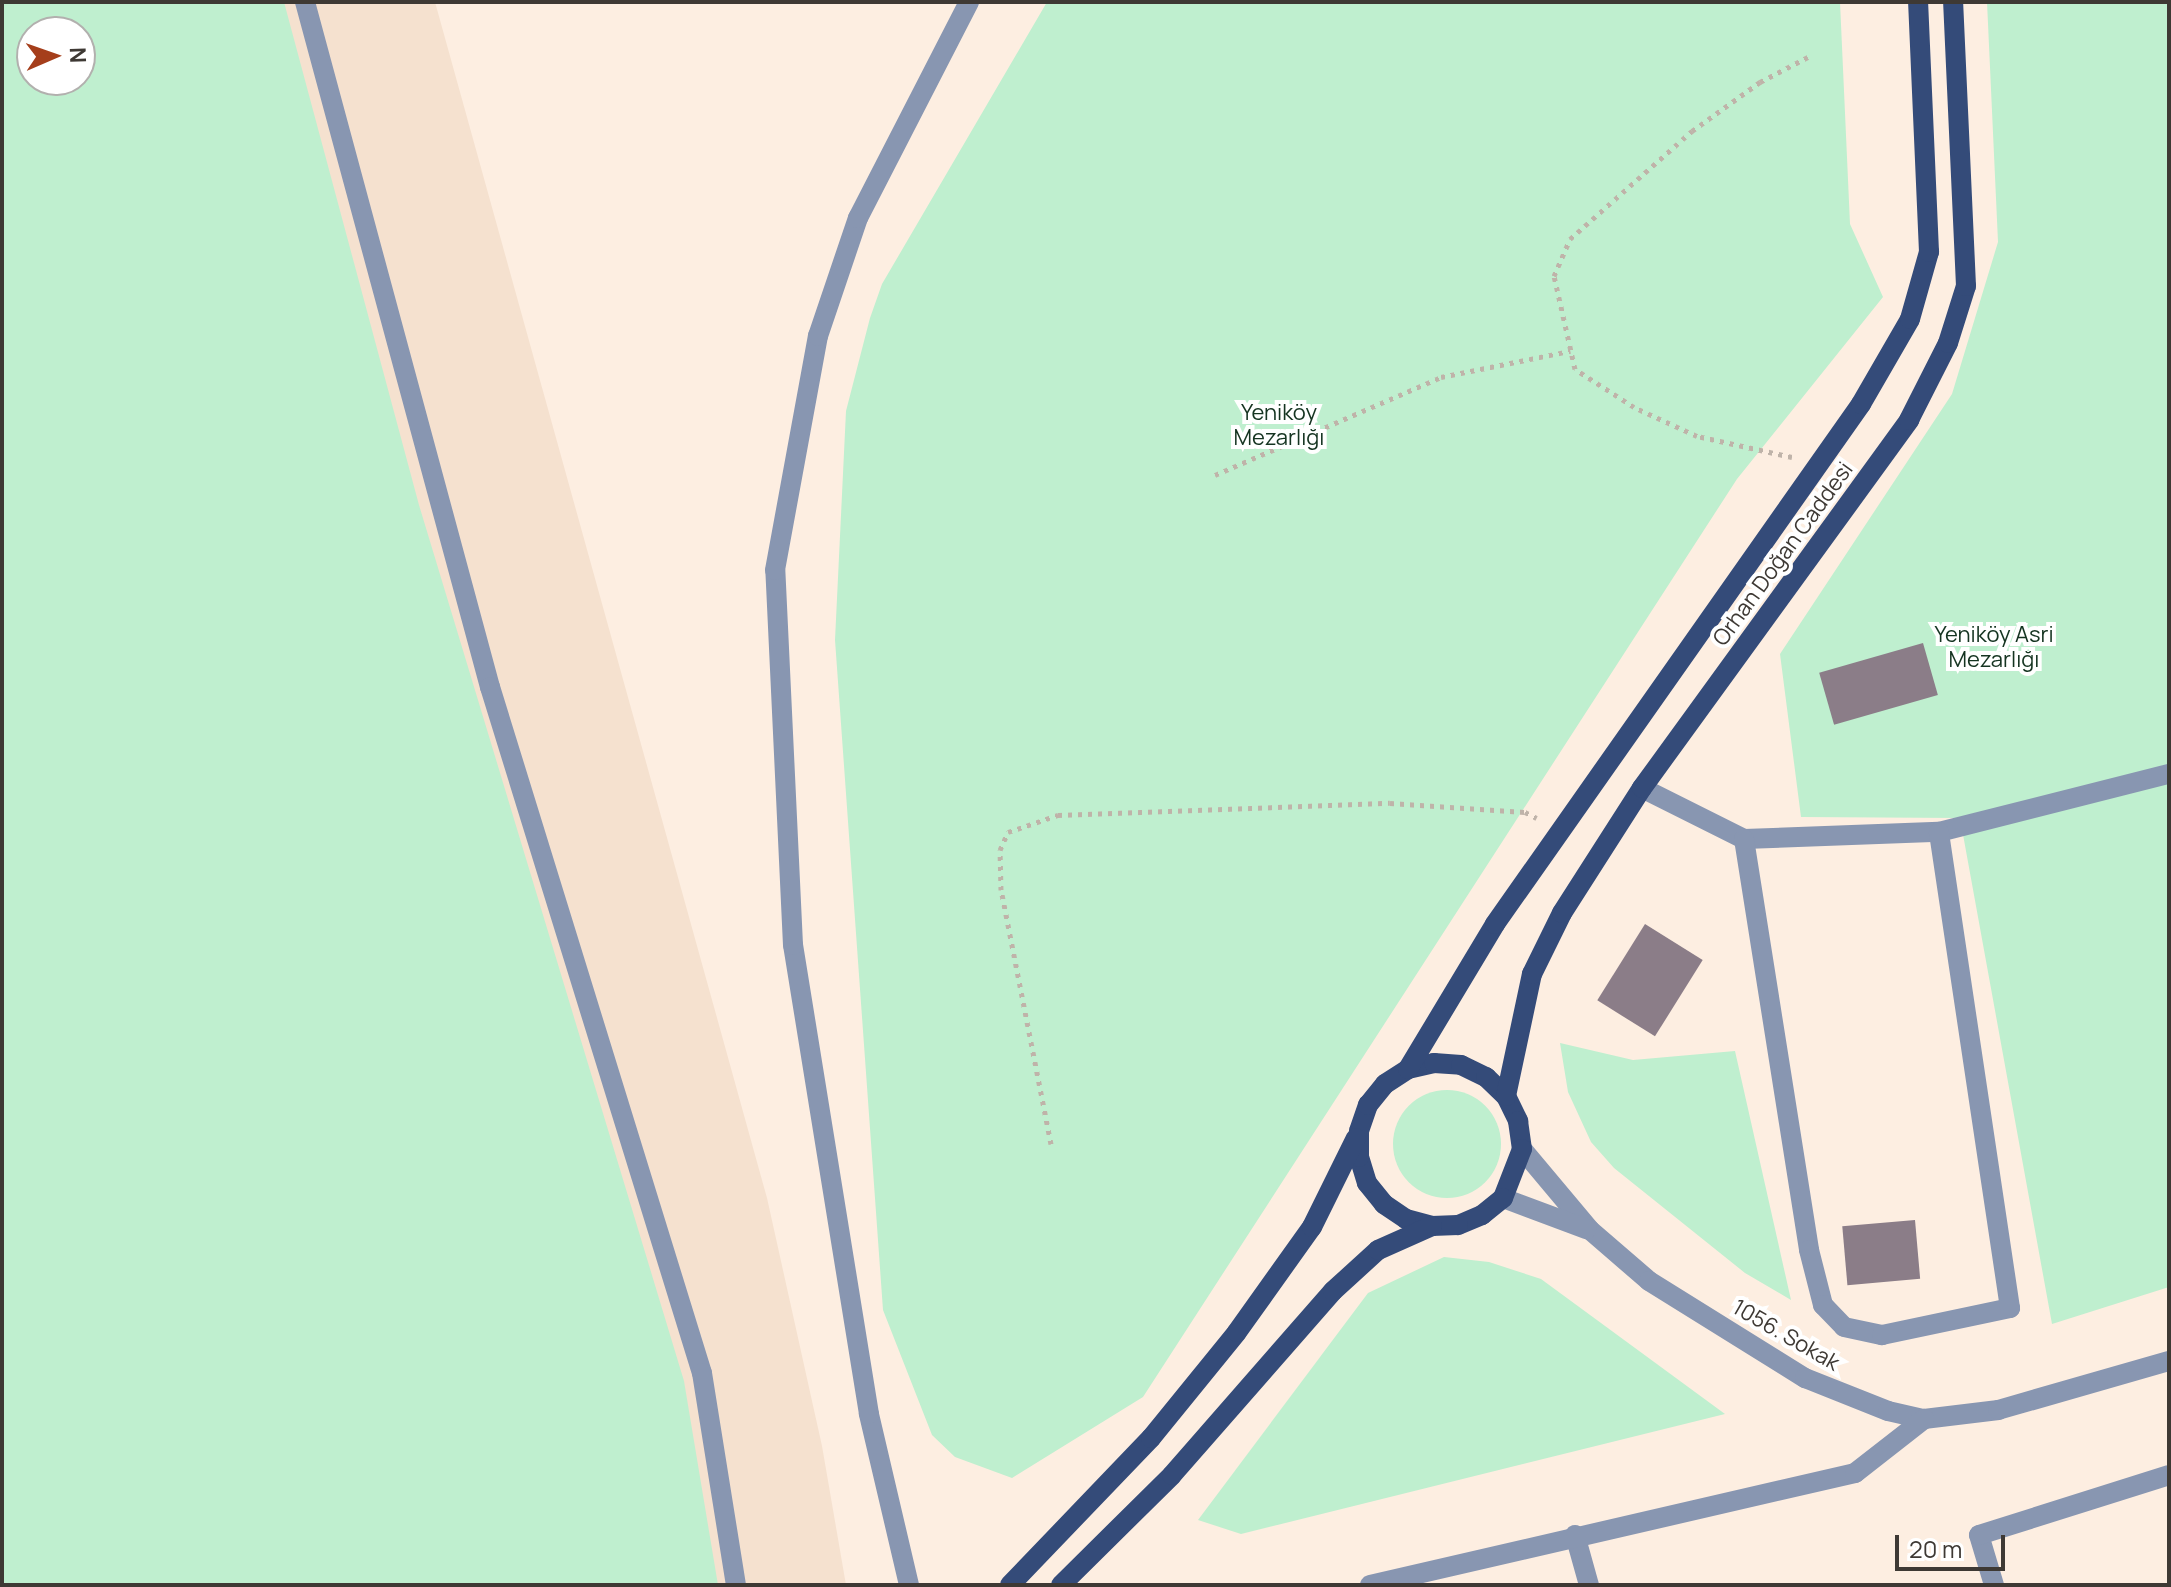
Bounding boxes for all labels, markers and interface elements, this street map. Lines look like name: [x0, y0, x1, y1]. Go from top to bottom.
north arrow: [16, 16, 96, 96]
text: N: [63, 47, 93, 64]
park label: Yeniköy Mezarlığı: [1234, 399, 1324, 450]
street label: Orhan Doğan Caddesi: [1707, 457, 1859, 651]
park label: Yeniköy Asri Mezarlığı: [1934, 621, 2054, 672]
street label: 1056. Sokak: [1728, 1294, 1844, 1376]
scale bar: [1899, 1519, 2009, 1569]
text: 20 m: [1909, 1532, 1962, 1565]

